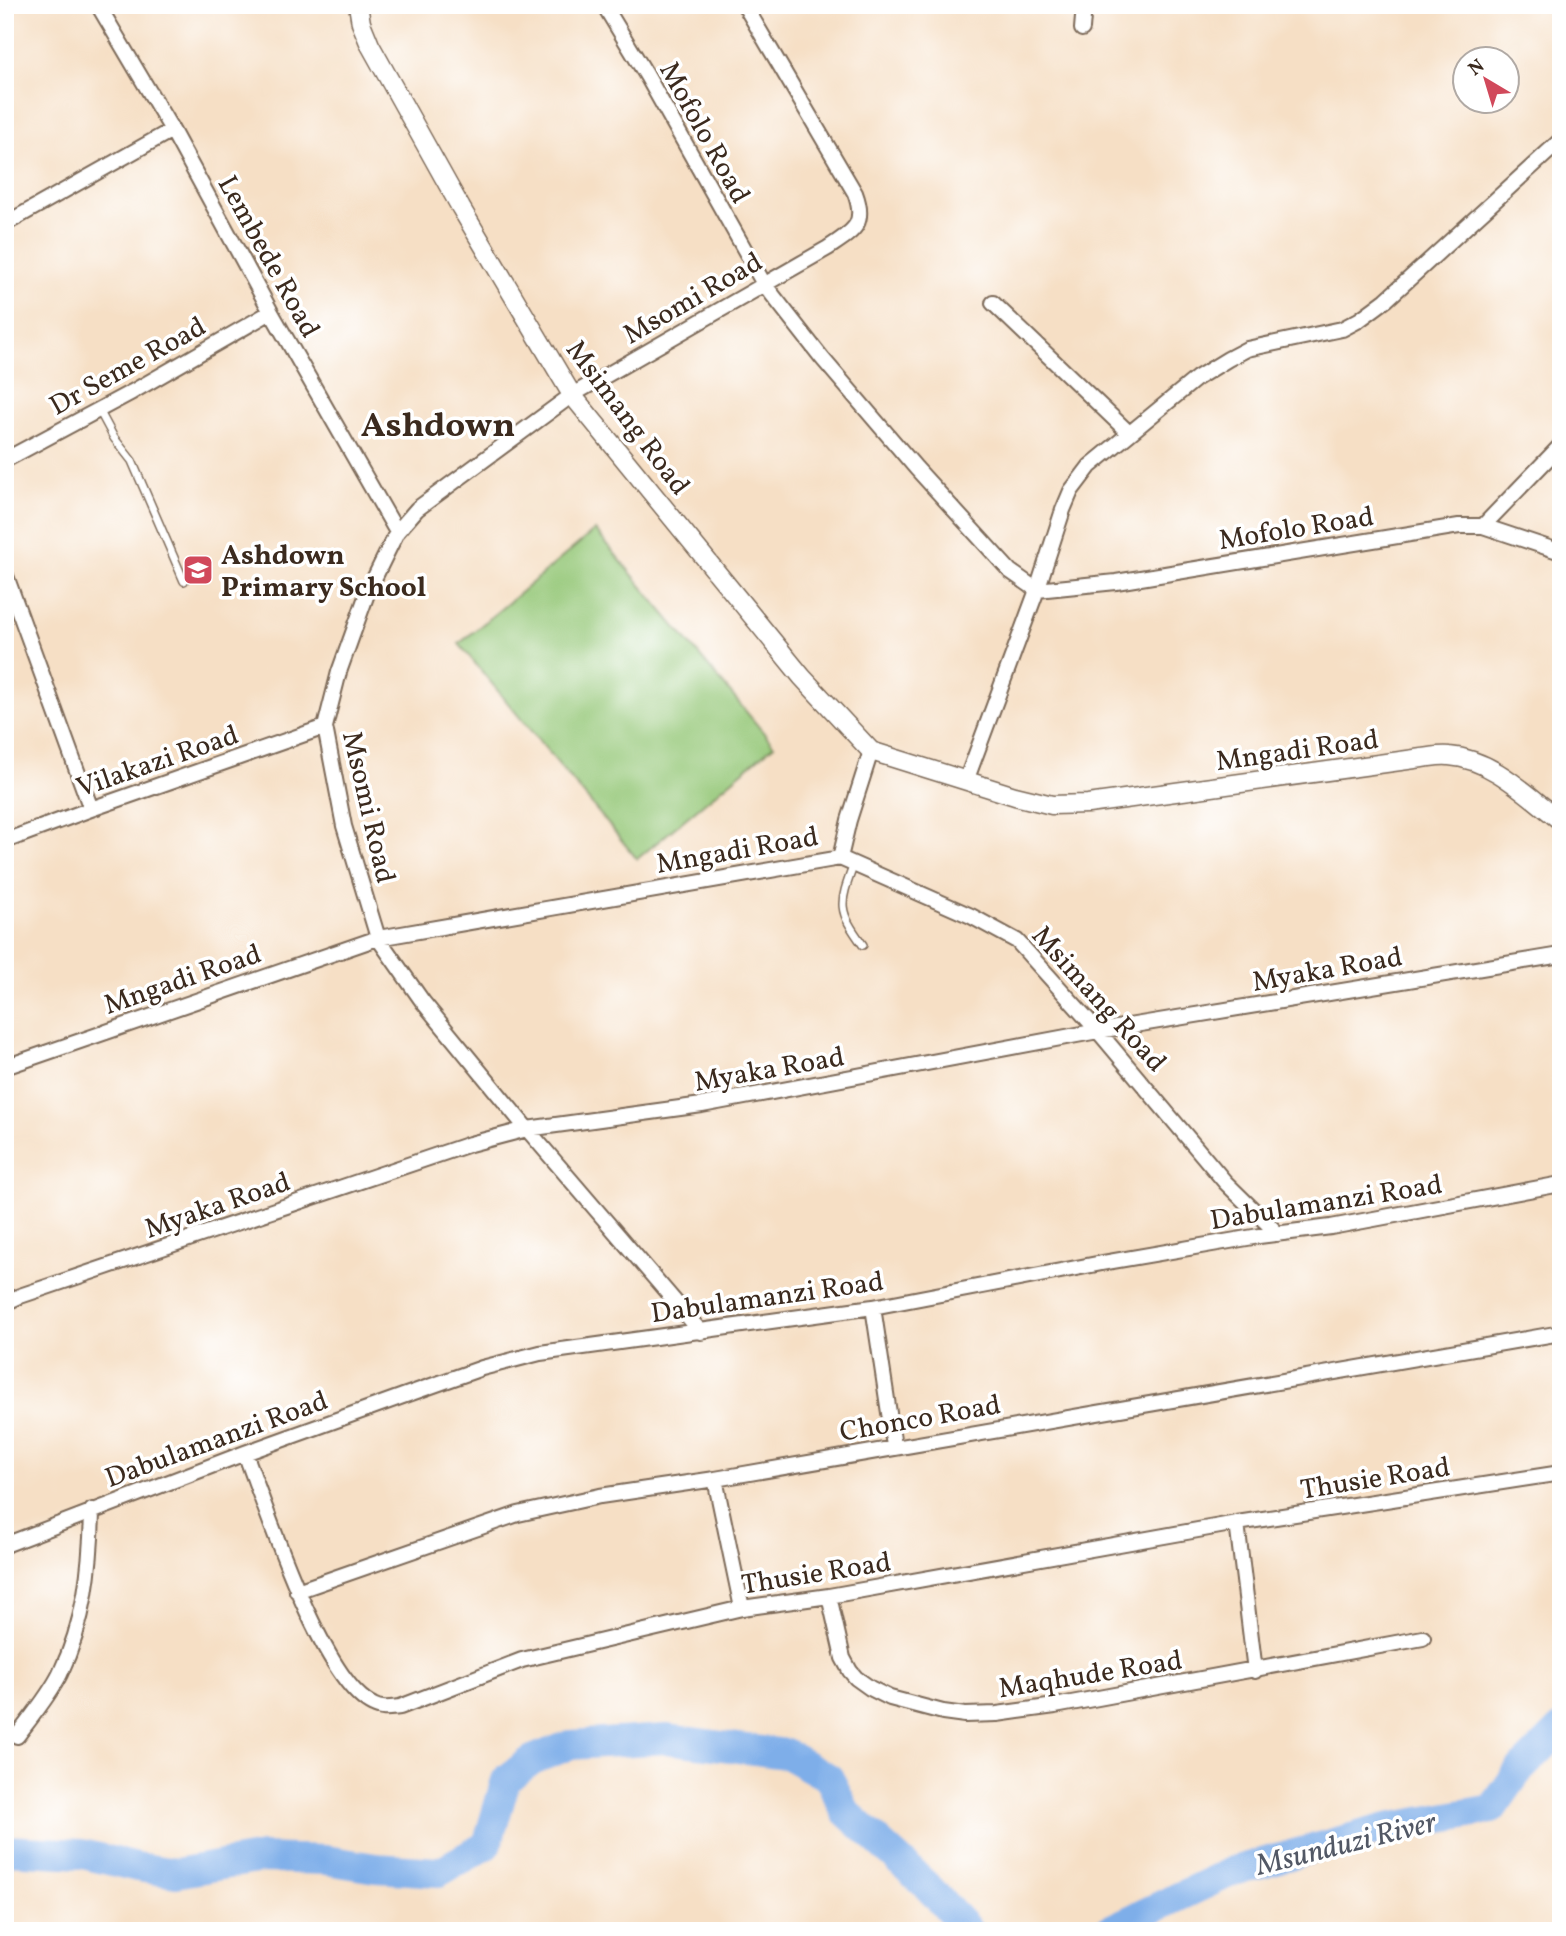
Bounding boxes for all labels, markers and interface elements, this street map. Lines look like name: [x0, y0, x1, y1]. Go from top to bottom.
north arrow: [1450, 46, 1520, 116]
text: N: [1463, 54, 1490, 83]
street label: Mofolo Road: [649, 55, 759, 211]
street label: Lembede Road: [207, 169, 329, 345]
street label: Msomi Road: [616, 244, 770, 355]
street label: Dr Seme Road: [43, 308, 213, 426]
street label: Msimang Road: [556, 333, 698, 504]
district label: Ashdown: [361, 403, 515, 451]
street label: Mofolo Road: [1216, 498, 1377, 561]
place label: Ashdown Primary School: [221, 537, 426, 608]
school or university icon: Ashdown Primary School: [181, 553, 215, 587]
street label: Vilakazi Road: [72, 716, 244, 808]
street label: Mngadi Road: [1213, 721, 1381, 782]
street label: Msomi Road: [331, 728, 404, 887]
street label: Mngadi Road: [653, 818, 822, 885]
street label: Msimang Road: [1022, 918, 1175, 1081]
street label: Mngadi Road: [99, 935, 267, 1026]
street label: Myaka Road: [1249, 938, 1406, 1003]
street label: Myaka Road: [691, 1038, 848, 1103]
street label: Myaka Road: [140, 1163, 296, 1250]
street label: Dabulamanzi Road: [1208, 1166, 1445, 1241]
street label: Dabulamanzi Road: [649, 1263, 886, 1334]
street label: Dabulamanzi Road: [100, 1382, 334, 1499]
street label: Chonco Road: [837, 1386, 1004, 1453]
street label: Thusie Road: [1298, 1448, 1453, 1511]
street label: Thusie Road: [739, 1543, 894, 1606]
street label: Maqhude Road: [996, 1642, 1185, 1709]
water label: Msunduzi River: [1251, 1802, 1442, 1888]

